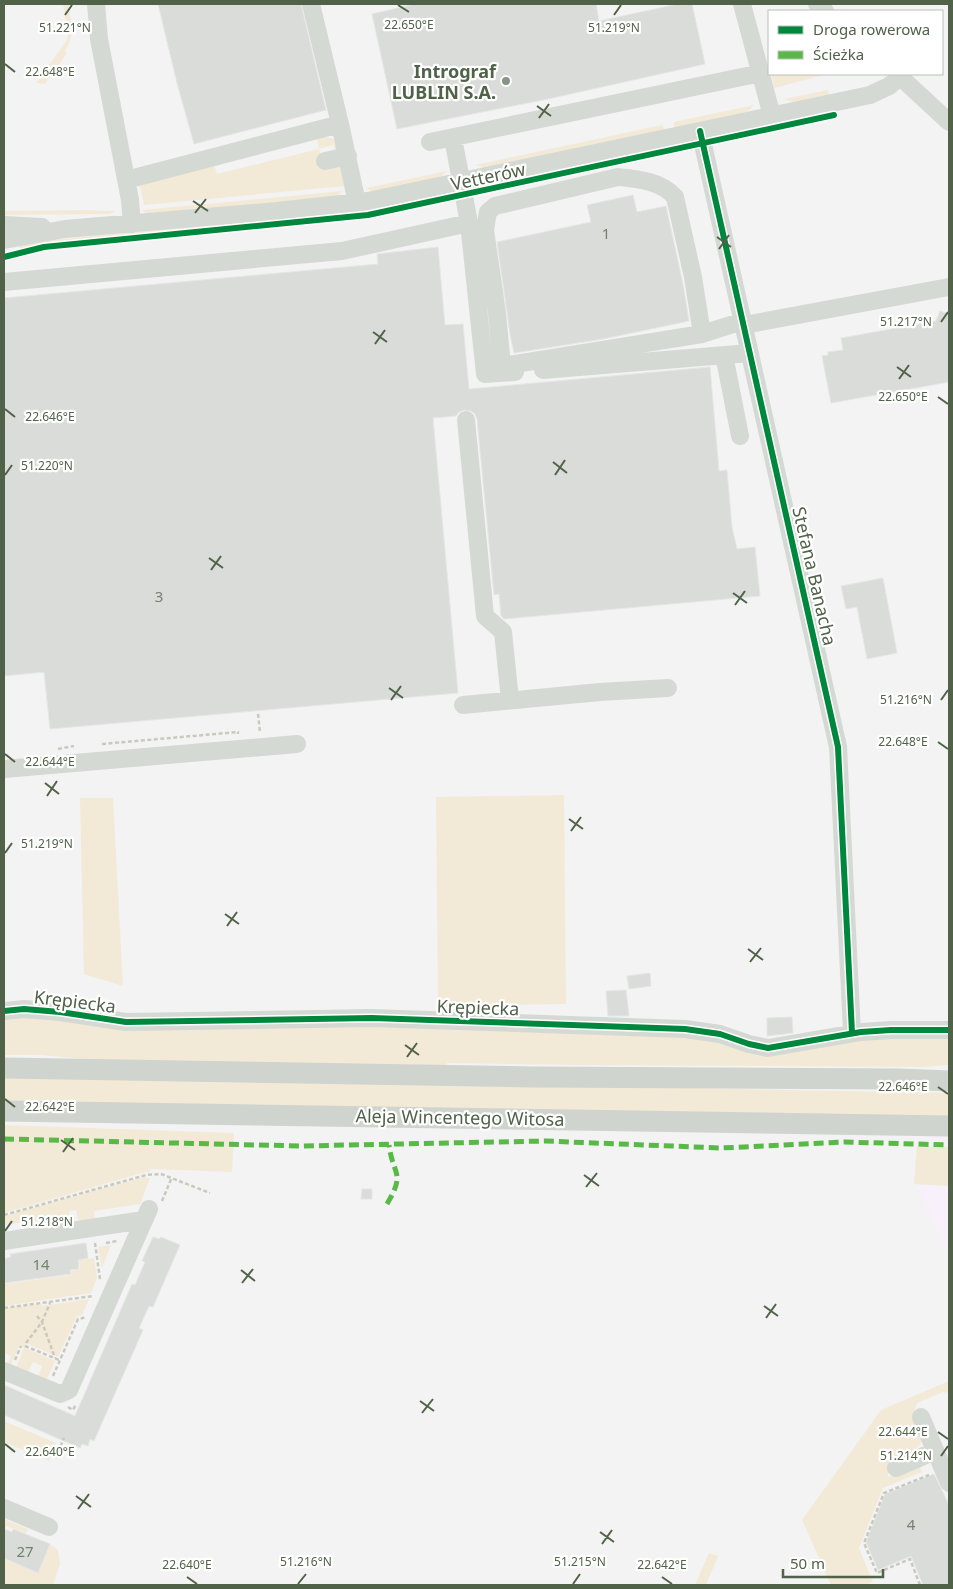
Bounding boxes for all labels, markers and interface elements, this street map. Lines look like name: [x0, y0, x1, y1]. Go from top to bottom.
legend: [768, 10, 943, 75]
text: 22.650°E: [384, 16, 434, 33]
text: 51.221°N: [39, 19, 91, 36]
text: 51.219°N: [588, 19, 640, 36]
text: Droga rowerowa: [813, 19, 930, 39]
text: Ścieżka: [813, 44, 864, 64]
place label: Intrograf LUBLIN S.A.: [392, 59, 497, 104]
text: 22.648°E: [25, 63, 75, 80]
marker: Intrograf LUBLIN S.A.: [500, 75, 512, 87]
street label: Vetterów: [449, 156, 527, 196]
house number: 1: [602, 223, 610, 243]
text: 51.217°N: [880, 313, 932, 330]
text: 22.650°E: [878, 388, 928, 405]
text: 22.646°E: [25, 408, 75, 425]
text: 51.220°N: [21, 457, 73, 474]
street label: Stefana Banacha: [787, 504, 843, 648]
house number: 3: [155, 586, 163, 606]
text: 51.216°N: [880, 691, 932, 708]
text: 22.648°E: [878, 733, 928, 750]
text: 22.644°E: [25, 753, 75, 770]
text: 51.219°N: [21, 835, 73, 852]
street label: Krępiecka: [33, 984, 117, 1018]
street label: Krępiecka: [436, 994, 520, 1020]
text: 22.646°E: [878, 1078, 928, 1095]
text: 22.642°E: [25, 1098, 75, 1115]
street label: Aleja Wincentego Witosa: [355, 1103, 565, 1131]
text: 51.218°N: [21, 1213, 73, 1230]
house number: 14: [32, 1254, 50, 1274]
text: 22.644°E: [878, 1423, 928, 1440]
text: 22.640°E: [25, 1443, 75, 1460]
text: 51.214°N: [880, 1447, 932, 1464]
house number: 4: [907, 1514, 916, 1534]
house number: 27: [16, 1541, 34, 1561]
scale bar: [783, 1546, 883, 1578]
text: 51.216°N: [280, 1553, 332, 1570]
text: 51.215°N: [554, 1553, 606, 1570]
text: 50 m: [790, 1553, 825, 1573]
text: 22.640°E: [162, 1556, 212, 1573]
text: 22.642°E: [637, 1556, 687, 1573]

